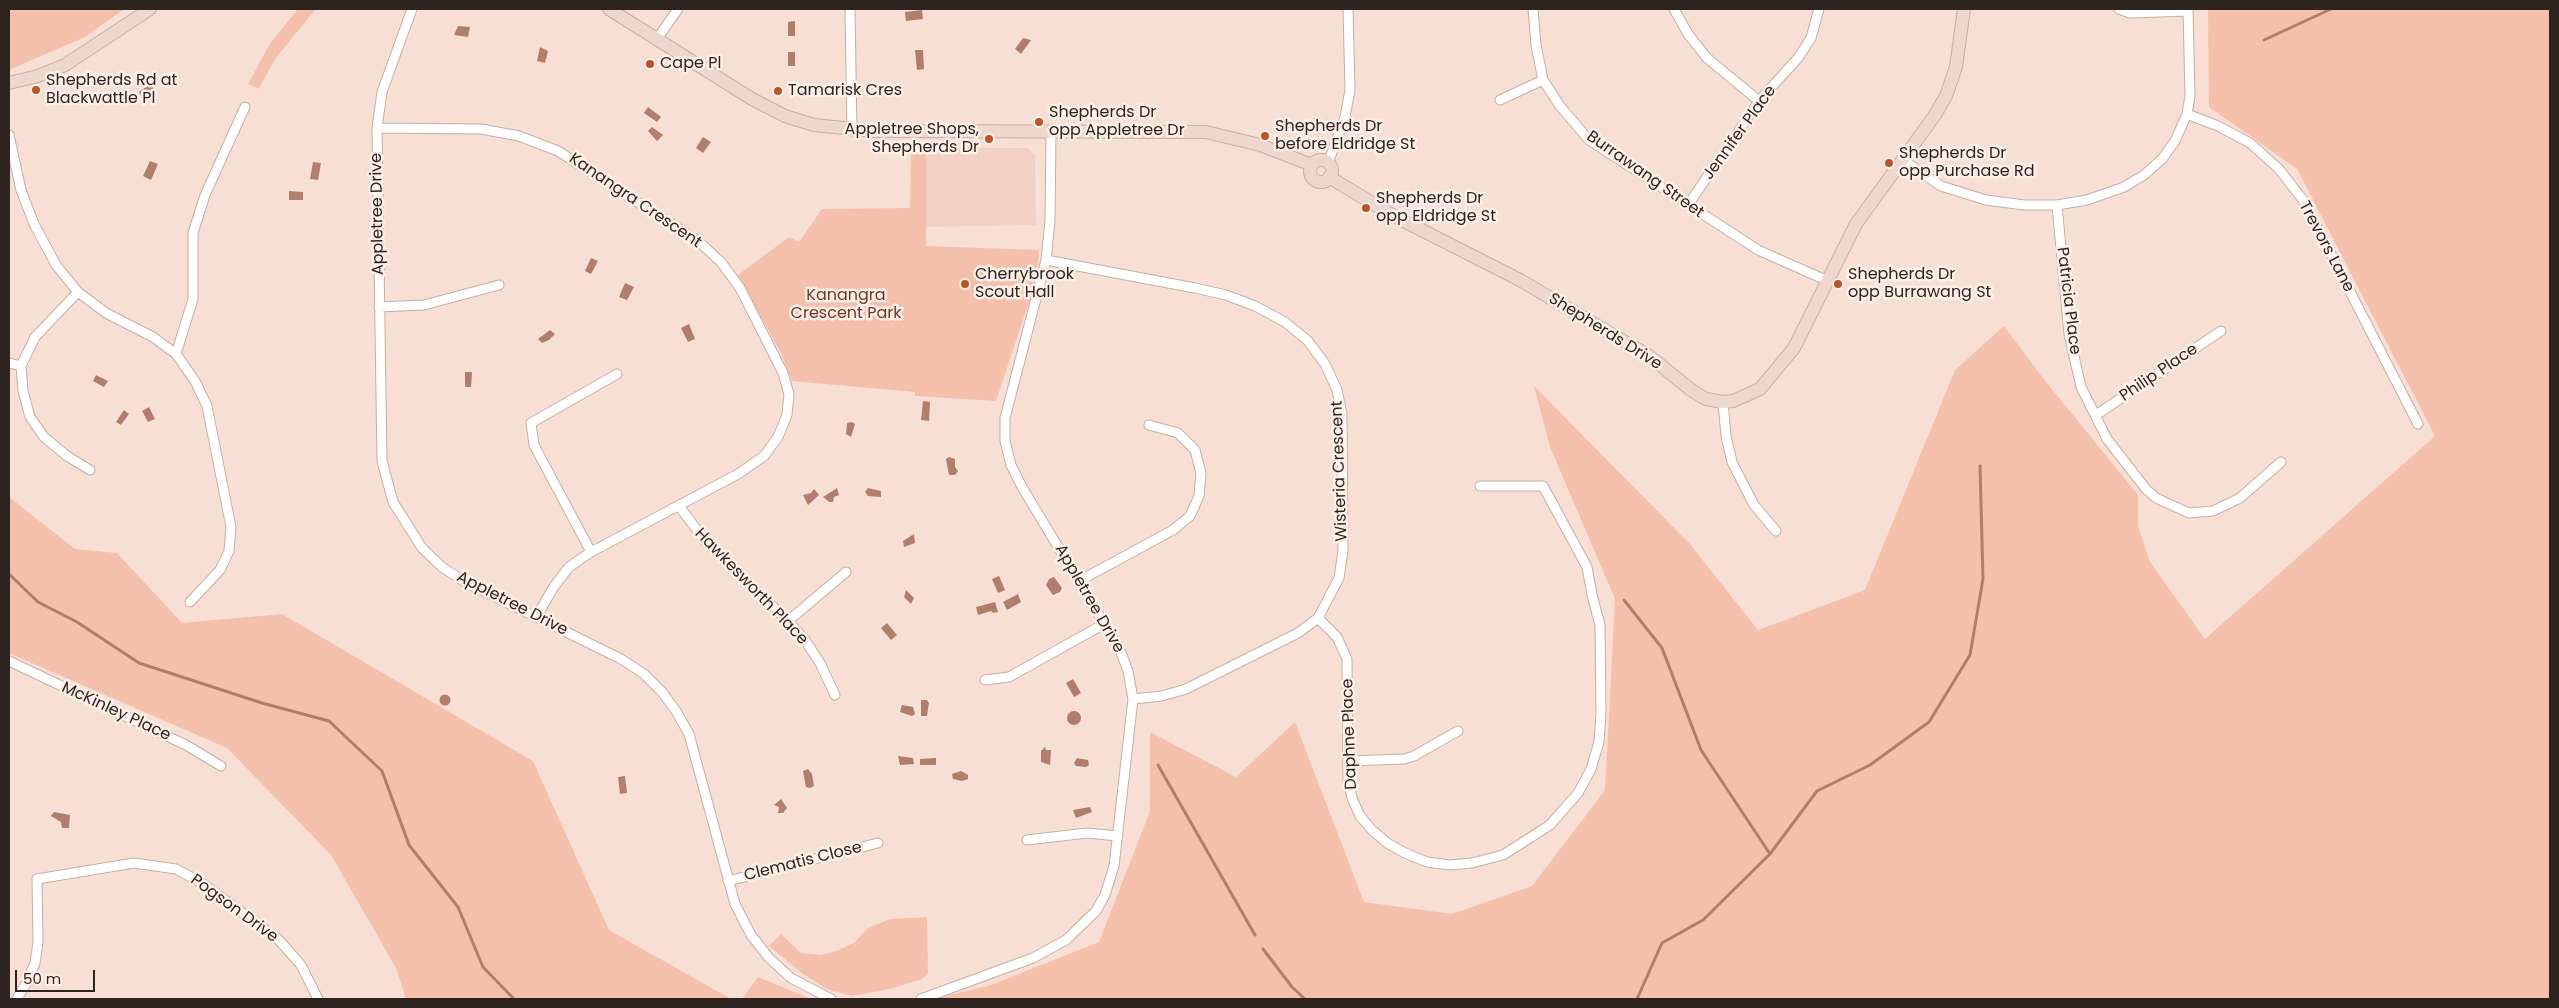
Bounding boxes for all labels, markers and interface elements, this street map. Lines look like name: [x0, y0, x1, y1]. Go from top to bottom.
place label: Cape Pl: [660, 54, 721, 74]
marker: Cape Pl: [644, 58, 656, 70]
place label: Shepherds Rd at Blackwattle Pl: [46, 71, 177, 109]
place label: Tamarisk Cres: [788, 81, 902, 101]
street label: Jennifer Place: [1699, 82, 1781, 184]
marker: Shepherds Rd at Blackwattle Pl: [30, 84, 42, 96]
marker: Tamarisk Cres: [772, 85, 784, 97]
place label: Shepherds Dr opp Appletree Dr: [1049, 103, 1185, 141]
marker: Shepherds Dr opp Appletree Dr: [1033, 116, 1045, 128]
place label: Shepherds Dr before Eldridge St: [1275, 117, 1415, 155]
place label: Appletree Shops, Shepherds Dr: [845, 120, 979, 158]
street label: Burrawang Street: [1583, 127, 1707, 223]
marker: Shepherds Dr before Eldridge St: [1259, 130, 1271, 142]
marker: Appletree Shops, Shepherds Dr: [983, 133, 995, 145]
place label: Shepherds Dr opp Purchase Rd: [1899, 144, 2034, 182]
street label: Kanangra Crescent: [565, 149, 705, 253]
street label: Appletree Drive: [367, 153, 389, 275]
marker: Shepherds Dr opp Purchase Rd: [1883, 157, 1895, 169]
place label: Shepherds Dr opp Eldridge St: [1376, 189, 1496, 227]
street label: Trevors Lane: [2294, 198, 2358, 296]
marker: Shepherds Dr opp Eldridge St: [1360, 202, 1372, 214]
street label: Patricia Place: [2052, 246, 2084, 356]
place label: Cherrybrook Scout Hall: [975, 265, 1074, 303]
place label: Shepherds Dr opp Burrawang St: [1848, 265, 1991, 303]
marker: Cherrybrook Scout Hall: [959, 278, 971, 290]
marker: Shepherds Dr opp Burrawang St: [1832, 278, 1844, 290]
park label: Kanangra Crescent Park: [791, 286, 901, 324]
street label: Shepherds Drive: [1545, 289, 1665, 375]
street label: Philip Place: [2116, 340, 2202, 406]
street label: Wisteria Crescent: [1328, 400, 1352, 542]
street label: Hawkesworth Place: [690, 525, 812, 649]
street label: Appletree Drive: [1050, 541, 1128, 657]
street label: Appletree Drive: [453, 568, 571, 640]
street label: McKinley Place: [58, 678, 174, 746]
street label: Daphne Place: [1338, 678, 1362, 790]
street label: Clematis Close: [742, 838, 864, 886]
street label: Pogson Drive: [186, 871, 282, 947]
scale bar: [18, 960, 98, 992]
text: 50 m: [23, 968, 61, 989]

